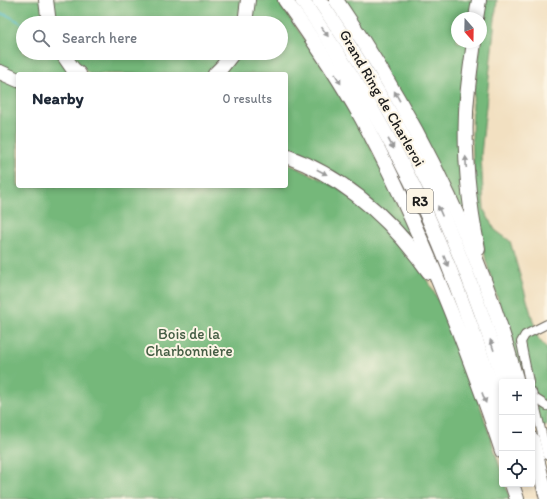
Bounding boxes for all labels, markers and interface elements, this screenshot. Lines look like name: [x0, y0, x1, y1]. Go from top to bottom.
north arrow: [451, 12, 487, 48]
search box: [16, 16, 288, 60]
street label: Grand Ring de Charleroi: [335, 26, 429, 170]
icon: search: [30, 27, 52, 49]
one-way arrow: [321, 27, 329, 37]
text: Search here: [62, 29, 137, 47]
one-way arrow: [334, 74, 342, 84]
text: Nearby: [32, 88, 84, 108]
one-way arrow: [393, 90, 400, 102]
text: 0 results: [222, 91, 272, 106]
one-way arrow: [388, 138, 395, 149]
one-way arrow: [463, 156, 470, 168]
one-way arrow: [316, 169, 327, 175]
road number: R3: [407, 189, 433, 213]
one-way arrow: [437, 205, 443, 216]
one-way arrow: [443, 256, 449, 267]
park label: Bois de la Charbonnière: [145, 325, 233, 360]
one-way arrow: [489, 339, 495, 351]
map controls: [499, 379, 535, 487]
button: +: [499, 379, 535, 415]
one-way arrow: [481, 393, 487, 405]
button: −: [499, 415, 535, 451]
button: locate: [499, 451, 535, 487]

